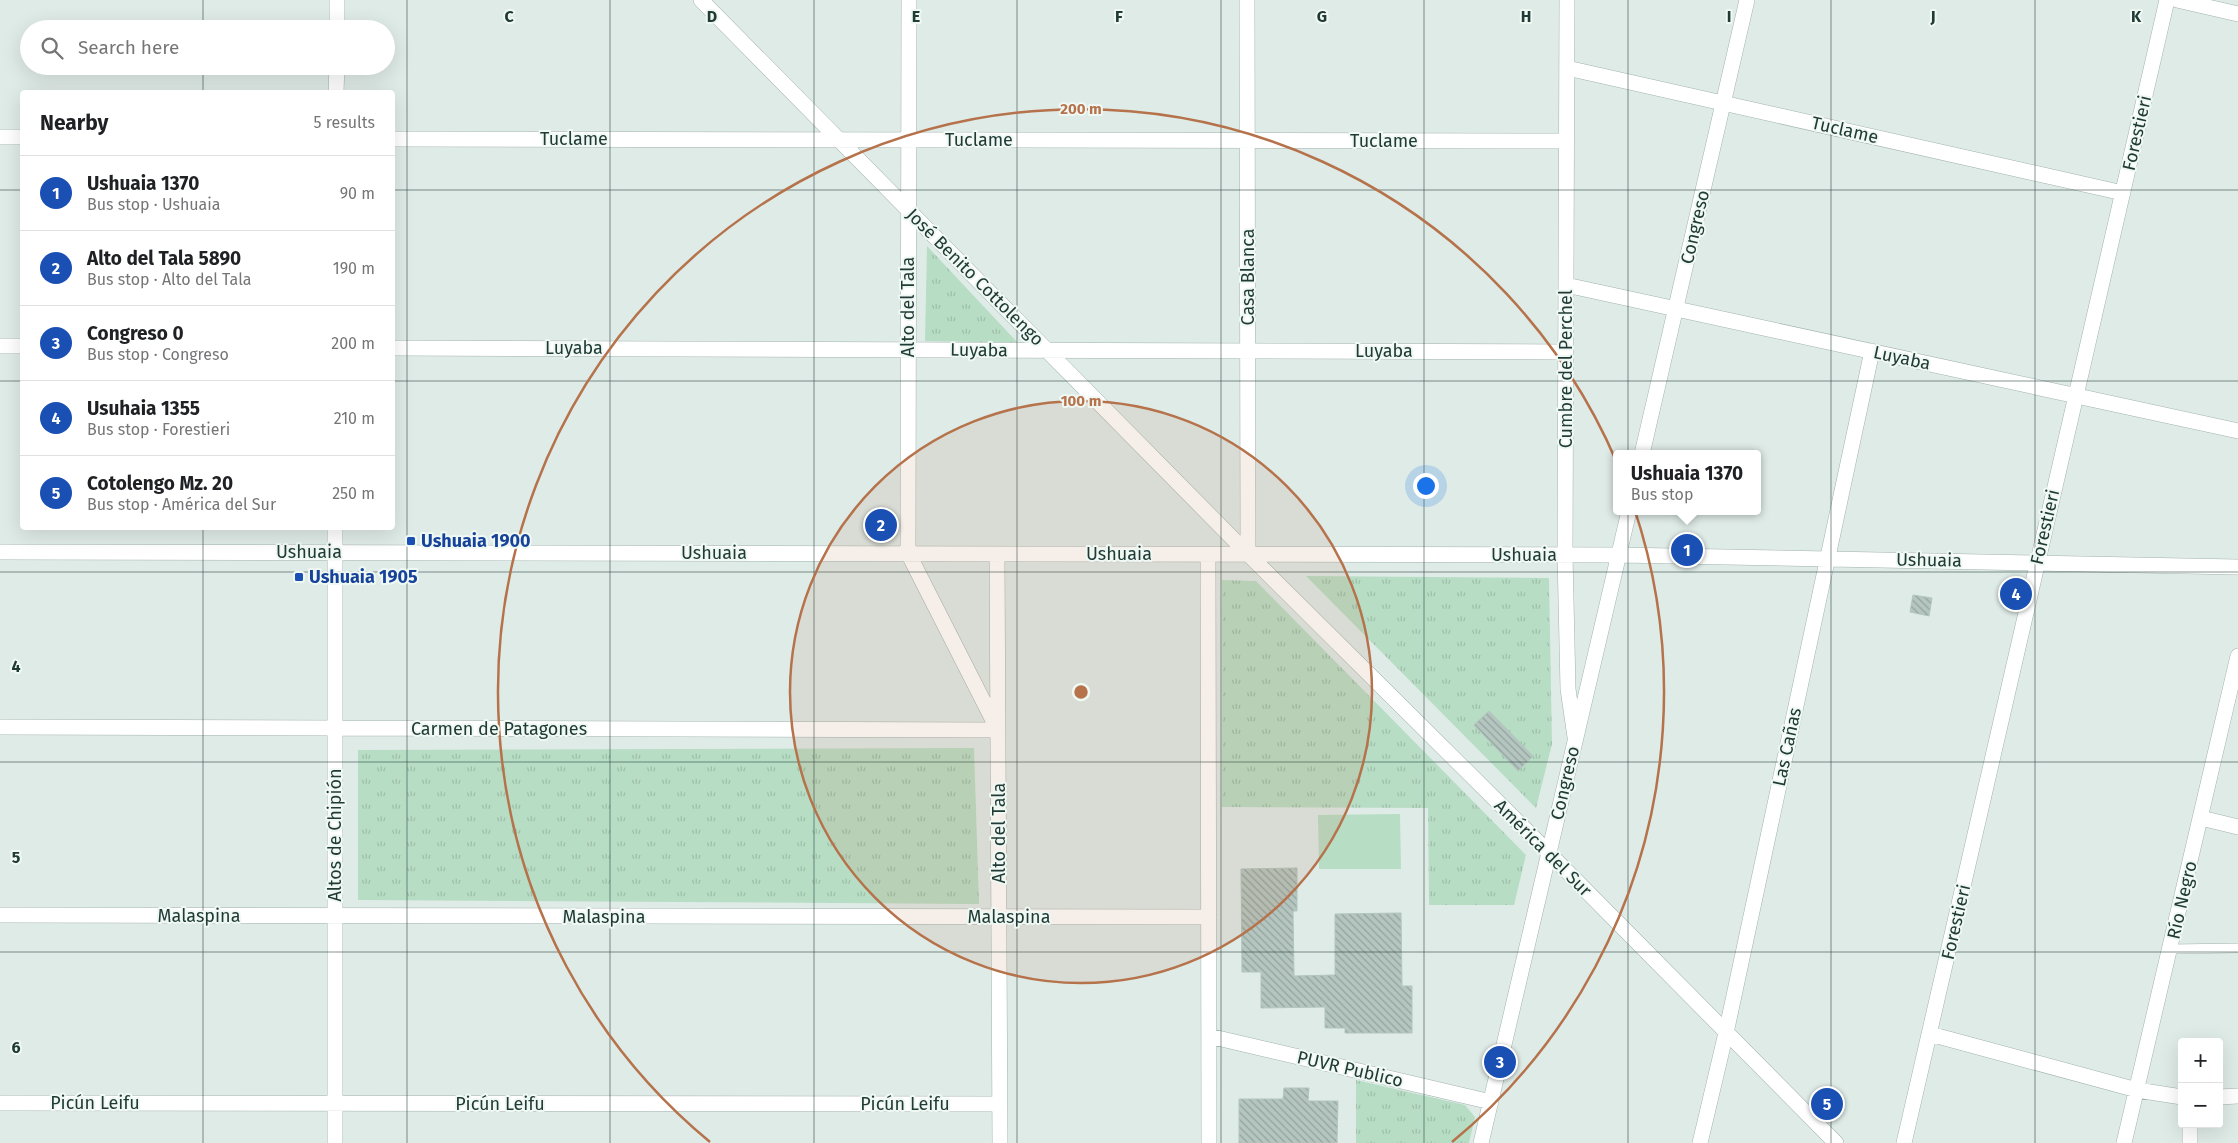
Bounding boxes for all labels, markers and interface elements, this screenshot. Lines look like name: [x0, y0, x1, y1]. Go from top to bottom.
text: C: [504, 7, 514, 26]
text: D: [707, 7, 717, 26]
text: E: [912, 7, 920, 26]
text: F: [1115, 7, 1123, 26]
text: G: [1317, 7, 1327, 26]
text: H: [1521, 7, 1531, 26]
text: I: [1727, 7, 1731, 26]
text: J: [1929, 7, 1936, 26]
text: K: [2131, 7, 2142, 26]
search box: [20, 20, 395, 75]
icon: search: [38, 34, 66, 62]
text: Search here: [78, 36, 179, 59]
street label: Forestieri: [2118, 93, 2156, 173]
text: 200 m: [1060, 100, 1102, 118]
text: Nearby: [40, 110, 108, 136]
street label: Tuclame: [1809, 112, 1881, 148]
text: 5 results: [314, 113, 375, 132]
street label: Tuclame: [540, 128, 608, 150]
street label: Tuclame: [945, 129, 1013, 151]
street label: Tuclame: [1350, 130, 1418, 152]
text: Ushuaia 1370: [87, 172, 199, 195]
text: 1: [52, 184, 60, 203]
text: 90 m: [340, 184, 375, 203]
street label: Congreso: [1676, 188, 1714, 266]
text: Bus stop · Ushuaia: [87, 195, 221, 214]
street label: José Benito Cottolengo: [902, 204, 1048, 350]
street label: Casa Blanca: [1237, 229, 1259, 325]
text: Alto del Tala 5890: [87, 247, 241, 270]
street label: Alto del Tala: [897, 257, 919, 357]
text: 2: [52, 259, 60, 278]
text: 190 m: [333, 259, 375, 278]
text: Bus stop · Alto del Tala: [87, 270, 251, 289]
street label: Cumbre del Perchel: [1555, 290, 1577, 448]
text: Congreso 0: [87, 322, 184, 345]
text: 3: [52, 334, 60, 353]
text: 200 m: [331, 334, 375, 353]
street label: Luyaba: [545, 337, 603, 359]
street label: Luyaba: [950, 338, 1008, 362]
street label: Luyaba: [1355, 340, 1413, 362]
street label: Luyaba: [1871, 341, 1933, 375]
text: Bus stop · Congreso: [87, 345, 229, 364]
text: 100 m: [1061, 392, 1101, 410]
text: Usuhaia 1355: [87, 397, 200, 420]
text: 4: [51, 409, 61, 428]
text: 210 m: [334, 409, 375, 428]
text: Bus stop · Forestieri: [87, 420, 230, 439]
popup: [1613, 450, 1761, 515]
text: Ushuaia 1370: [1631, 462, 1743, 485]
text: Cotolengo Mz. 20: [87, 472, 233, 495]
your location: [1413, 473, 1439, 499]
text: 5: [52, 484, 60, 503]
text: 250 m: [332, 484, 375, 503]
text: Bus stop: [1631, 485, 1693, 504]
street label: Forestieri: [2026, 487, 2064, 567]
text: Bus stop · América del Sur: [87, 495, 276, 514]
pin: 2: [865, 506, 897, 544]
place label: Ushuaia 1900: [421, 530, 531, 552]
pin: 1: [1671, 531, 1703, 569]
marker: Ushuaia 1900: [405, 535, 417, 547]
street label: Ushuaia: [276, 541, 342, 563]
street label: Ushuaia: [681, 542, 747, 564]
street label: Ushuaia: [1086, 543, 1152, 565]
street label: Ushuaia: [1491, 544, 1557, 566]
street label: Ushuaia: [1896, 548, 1962, 572]
place label: Ushuaia 1905: [309, 566, 418, 588]
marker: Ushuaia 1905: [293, 571, 305, 583]
pin: 4: [2000, 575, 2032, 613]
text: 4: [11, 657, 21, 676]
centre of rings: [1072, 683, 1090, 701]
street label: Las Cañas: [1768, 706, 1806, 788]
street label: Carmen de Patagones: [411, 718, 587, 740]
street label: Congreso: [1546, 744, 1584, 822]
street label: Altos de Chipión: [324, 768, 346, 902]
street label: Alto del Tala: [988, 783, 1010, 883]
street label: América del Sur: [1490, 795, 1596, 901]
text: 5: [12, 848, 21, 867]
street label: Río Negro: [2162, 859, 2202, 941]
street label: Forestieri: [1937, 882, 1975, 962]
street label: Malaspina: [158, 905, 240, 927]
street label: Malaspina: [563, 906, 645, 928]
street label: Malaspina: [968, 906, 1050, 928]
text: 6: [11, 1038, 21, 1057]
map controls: [2178, 1038, 2223, 1128]
button: +: [2178, 1038, 2223, 1083]
pin: 3: [1484, 1043, 1516, 1081]
street label: PUVR Publico: [1295, 1046, 1405, 1092]
button: −: [2178, 1083, 2223, 1128]
pin: 5: [1811, 1085, 1843, 1123]
street label: Picún Leifu: [50, 1092, 140, 1114]
street label: Picún Leifu: [455, 1093, 545, 1115]
street label: Picún Leifu: [860, 1093, 950, 1115]

